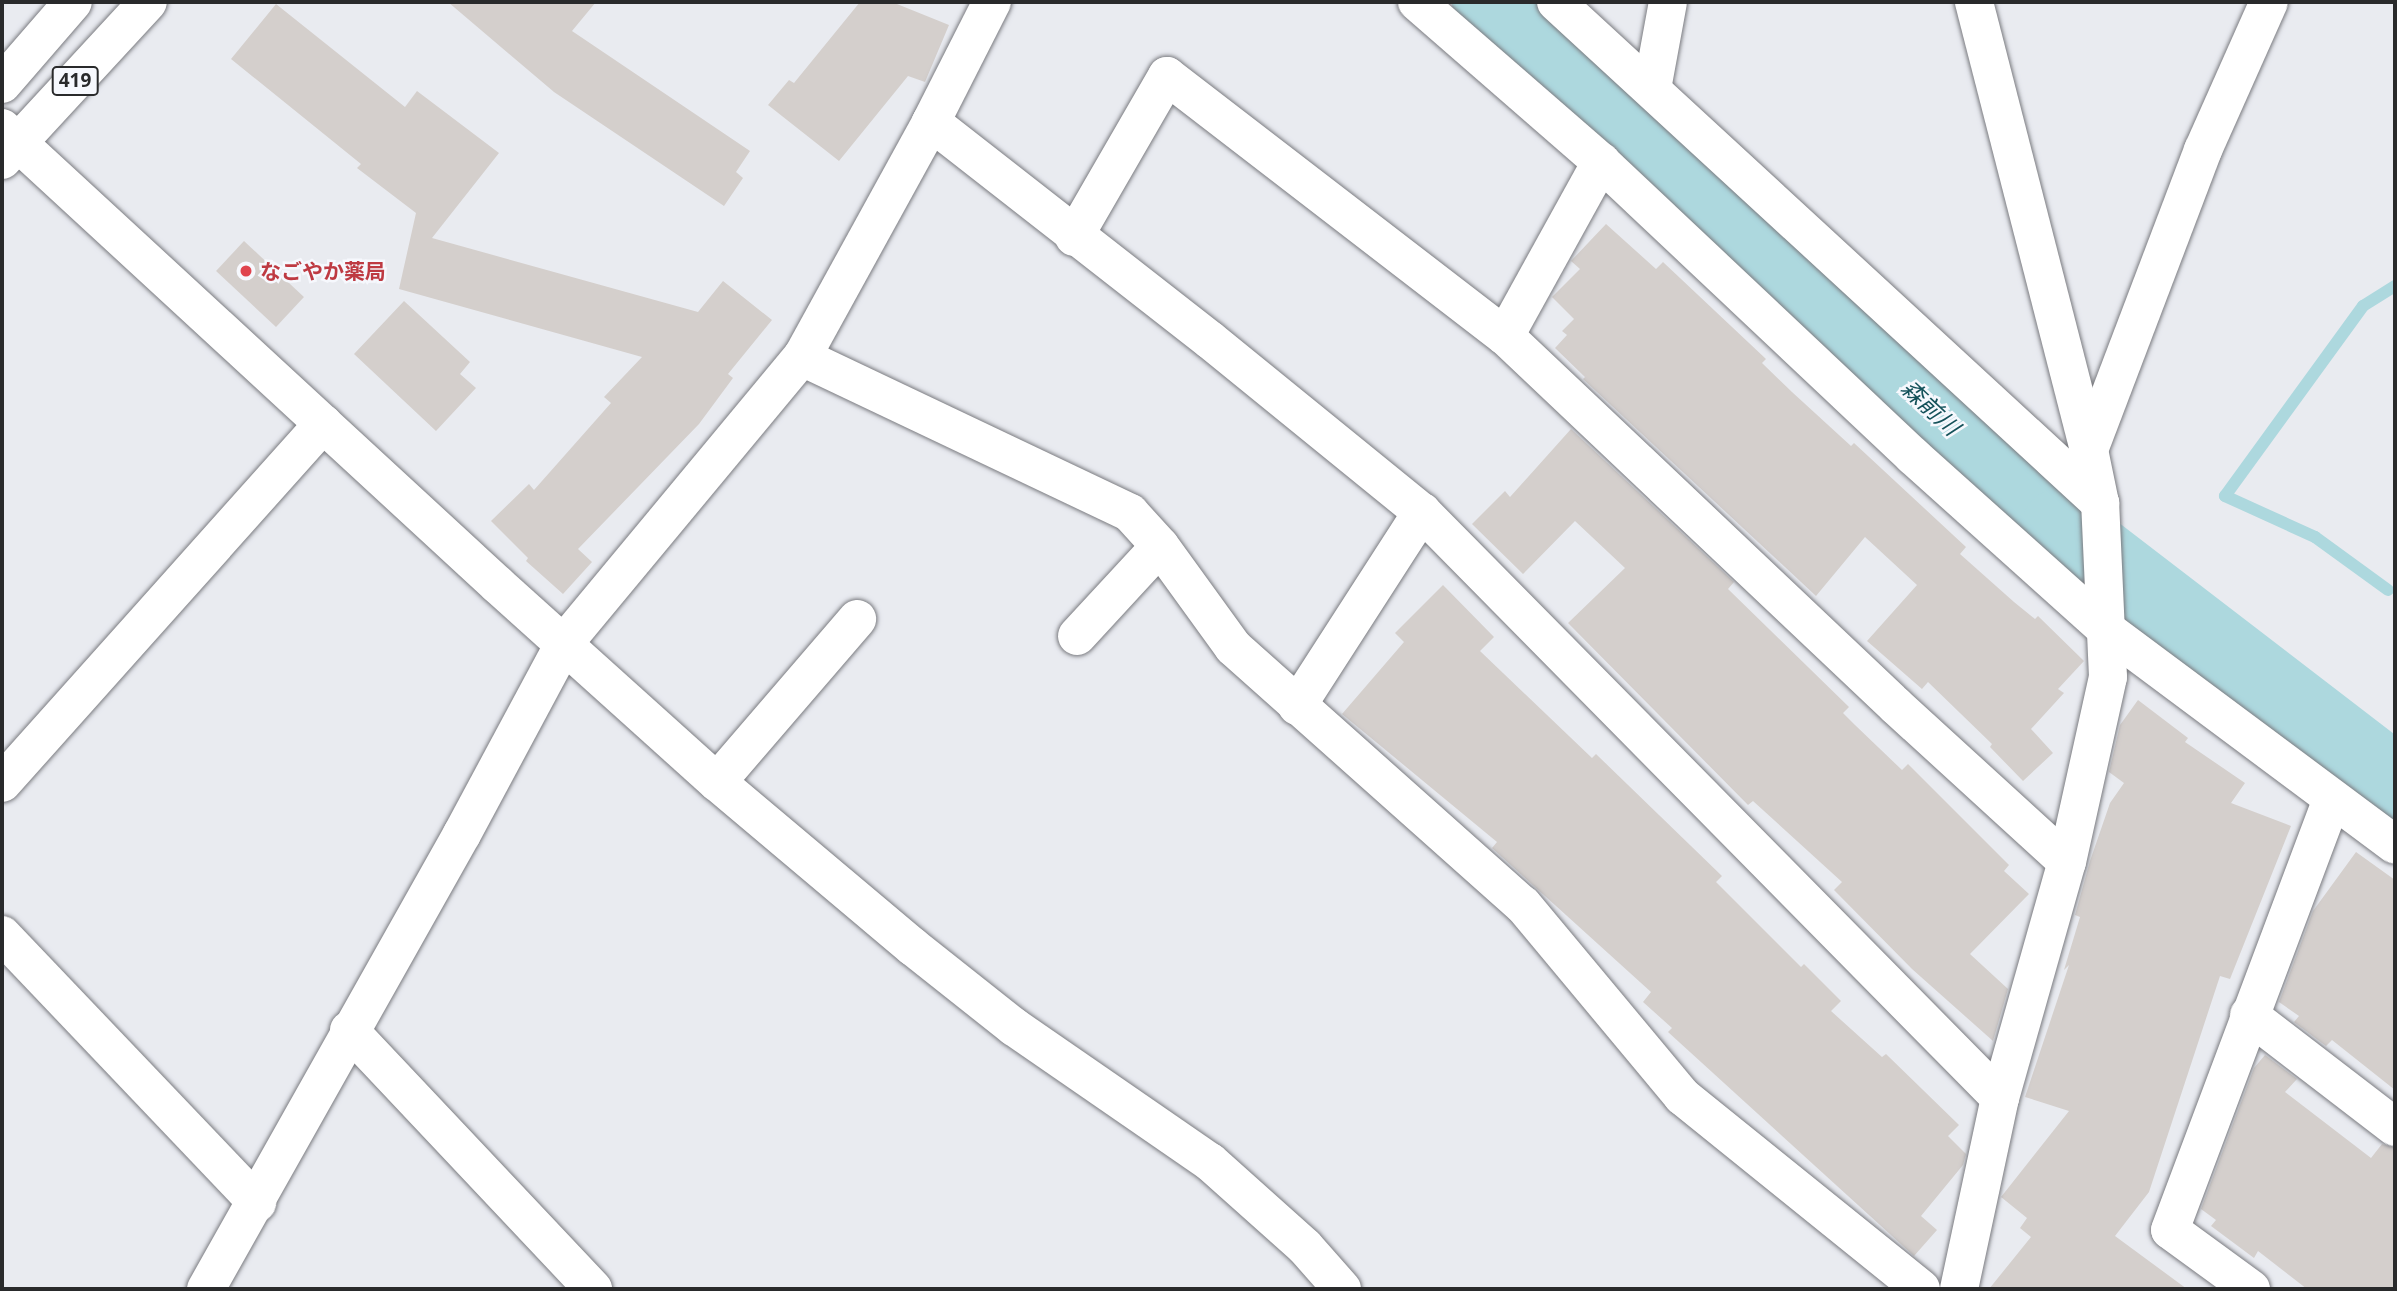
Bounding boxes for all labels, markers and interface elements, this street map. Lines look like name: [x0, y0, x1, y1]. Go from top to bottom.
road number: 419: [50, 66, 100, 96]
place label: なごやか薬局: [260, 258, 386, 284]
marker: なごやか薬局: [238, 263, 254, 279]
water label: 森前川: [1896, 373, 1966, 441]

